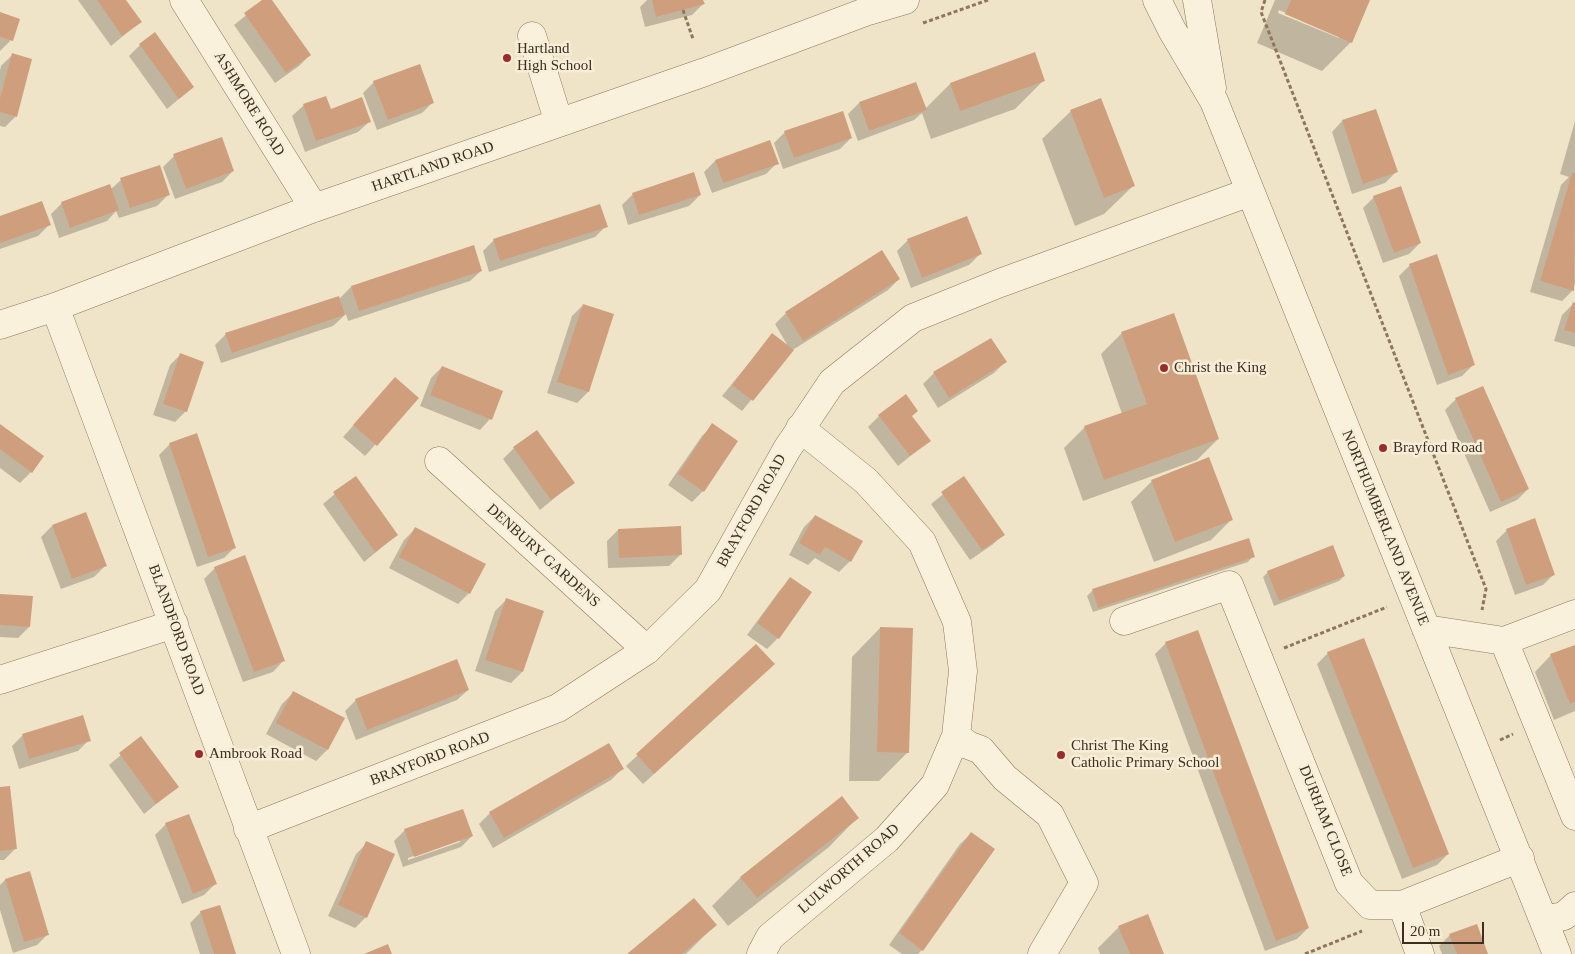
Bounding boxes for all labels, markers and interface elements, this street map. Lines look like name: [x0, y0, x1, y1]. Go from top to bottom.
place label: Hartland High School: [517, 40, 592, 75]
street label: ASHMORE ROAD: [210, 49, 288, 159]
marker: Hartland High School: [501, 52, 513, 64]
street label: HARTLAND ROAD: [370, 138, 496, 196]
place label: Christ the King: [1174, 359, 1266, 377]
marker: Christ the King: [1158, 362, 1170, 374]
street label: NORTHUMBERLAND AVENUE: [1337, 428, 1433, 628]
place label: Brayford Road: [1393, 439, 1483, 457]
marker: Brayford Road: [1377, 442, 1389, 454]
street label: BRAYFORD ROAD: [713, 451, 791, 571]
street label: DENBURY GARDENS: [483, 500, 603, 612]
street label: BLANDFORD ROAD: [144, 562, 208, 698]
street label: BRAYFORD ROAD: [368, 728, 492, 790]
place label: Christ The King Catholic Primary School: [1071, 737, 1219, 772]
place label: Ambrook Road: [209, 745, 302, 763]
marker: Ambrook Road: [193, 748, 205, 760]
marker: Christ The King Catholic Primary School: [1055, 749, 1067, 761]
street label: DURHAM CLOSE: [1295, 763, 1355, 879]
street label: LULWORTH ROAD: [795, 820, 903, 918]
scale bar: [1405, 912, 1488, 944]
text: 20 m: [1410, 923, 1440, 939]

